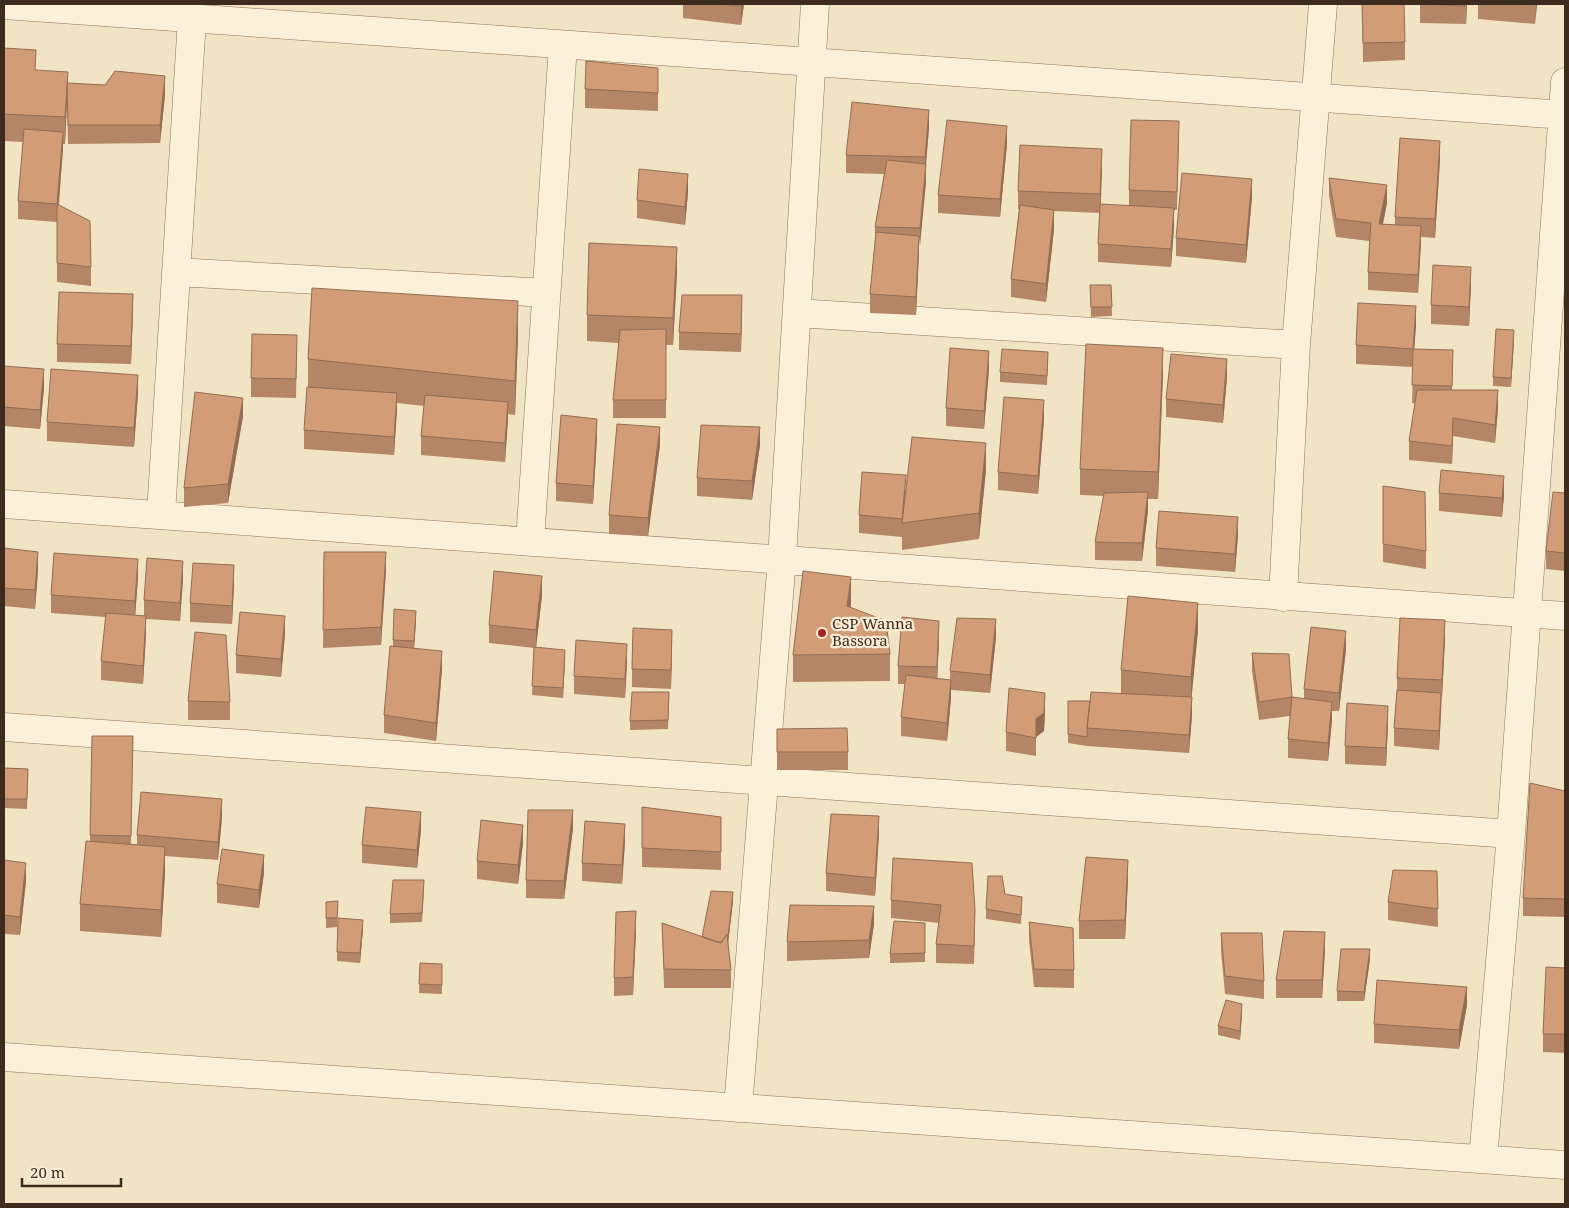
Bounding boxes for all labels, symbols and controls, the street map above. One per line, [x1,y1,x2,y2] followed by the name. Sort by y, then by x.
[832,613,913,650] place label: CSP Wanna Bassora
[816,627,828,639] marker: CSP Wanna Bassora
[22,1156,121,1188] scale bar
[30,1162,65,1182] text: 20 m

